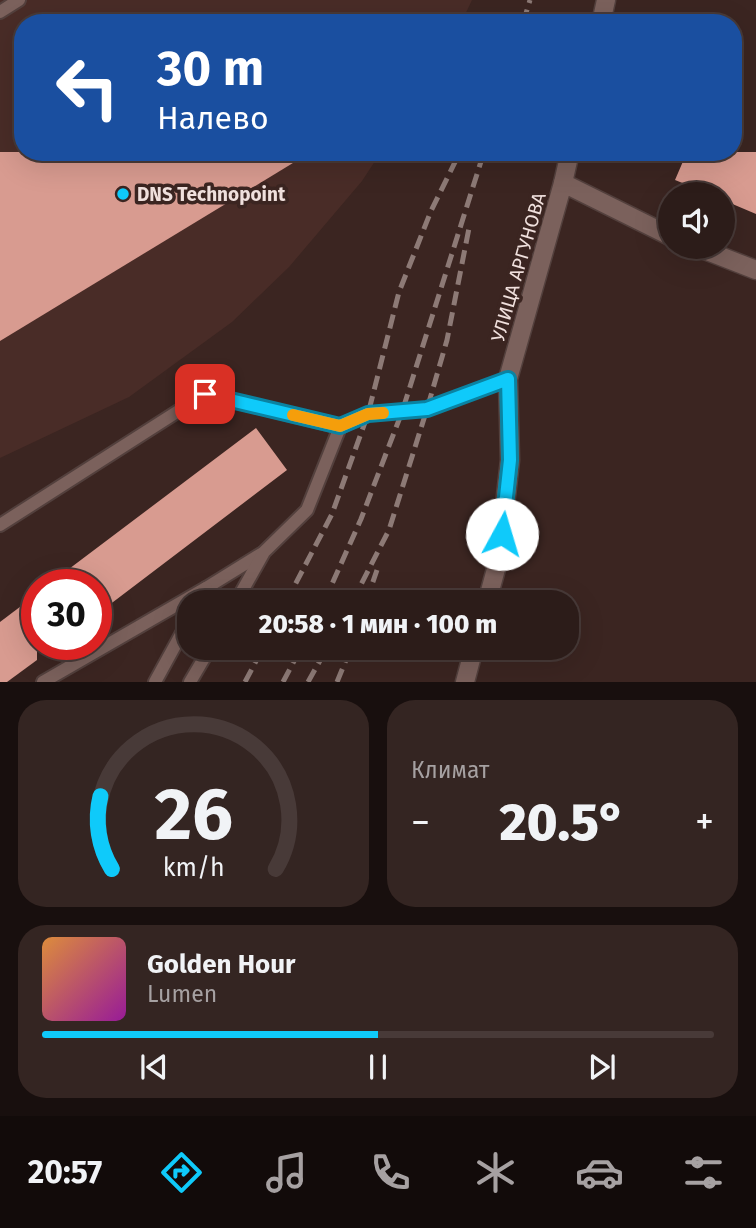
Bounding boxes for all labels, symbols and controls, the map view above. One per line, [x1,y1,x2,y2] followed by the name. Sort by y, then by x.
[157,39,264,98] text: 30 m
[42,42,133,133] icon: left
[157,99,269,137] text: Налево
[658,182,735,259] map controls
[658,182,735,259] button: sound
[137,183,286,206] place label: DNS Technopoint
[115,186,131,202] marker: DNS Technopoint
[486,190,551,344] street label: УЛИЦА АРГУНОВА
[175,364,235,424] pin
[186,375,224,413] icon: arrive
[465,497,539,571] position arrow
[21,569,112,660] speed limit sign: 30
[259,609,497,640] text: 20:58 · 1 мин · 100 m
[411,756,489,784] text: Климат
[154,772,233,859] text: 26
[500,791,626,854] text: 20.5°
[411,799,430,845] text: −
[695,799,714,845] text: +
[163,853,224,883] text: km/h
[147,949,295,980] text: Golden Hour
[147,980,217,1008] text: Lumen
[135,1048,173,1086] icon: previous
[359,1048,397,1086] icon: pause
[583,1048,621,1086] icon: next
[157,1148,206,1197] icon: directions
[262,1148,311,1197] icon: music
[366,1148,415,1197] icon: phone
[471,1148,520,1197] icon: climate
[575,1148,624,1197] icon: car
[679,1148,728,1197] icon: filters
[28,1153,102,1191] text: 20:57

